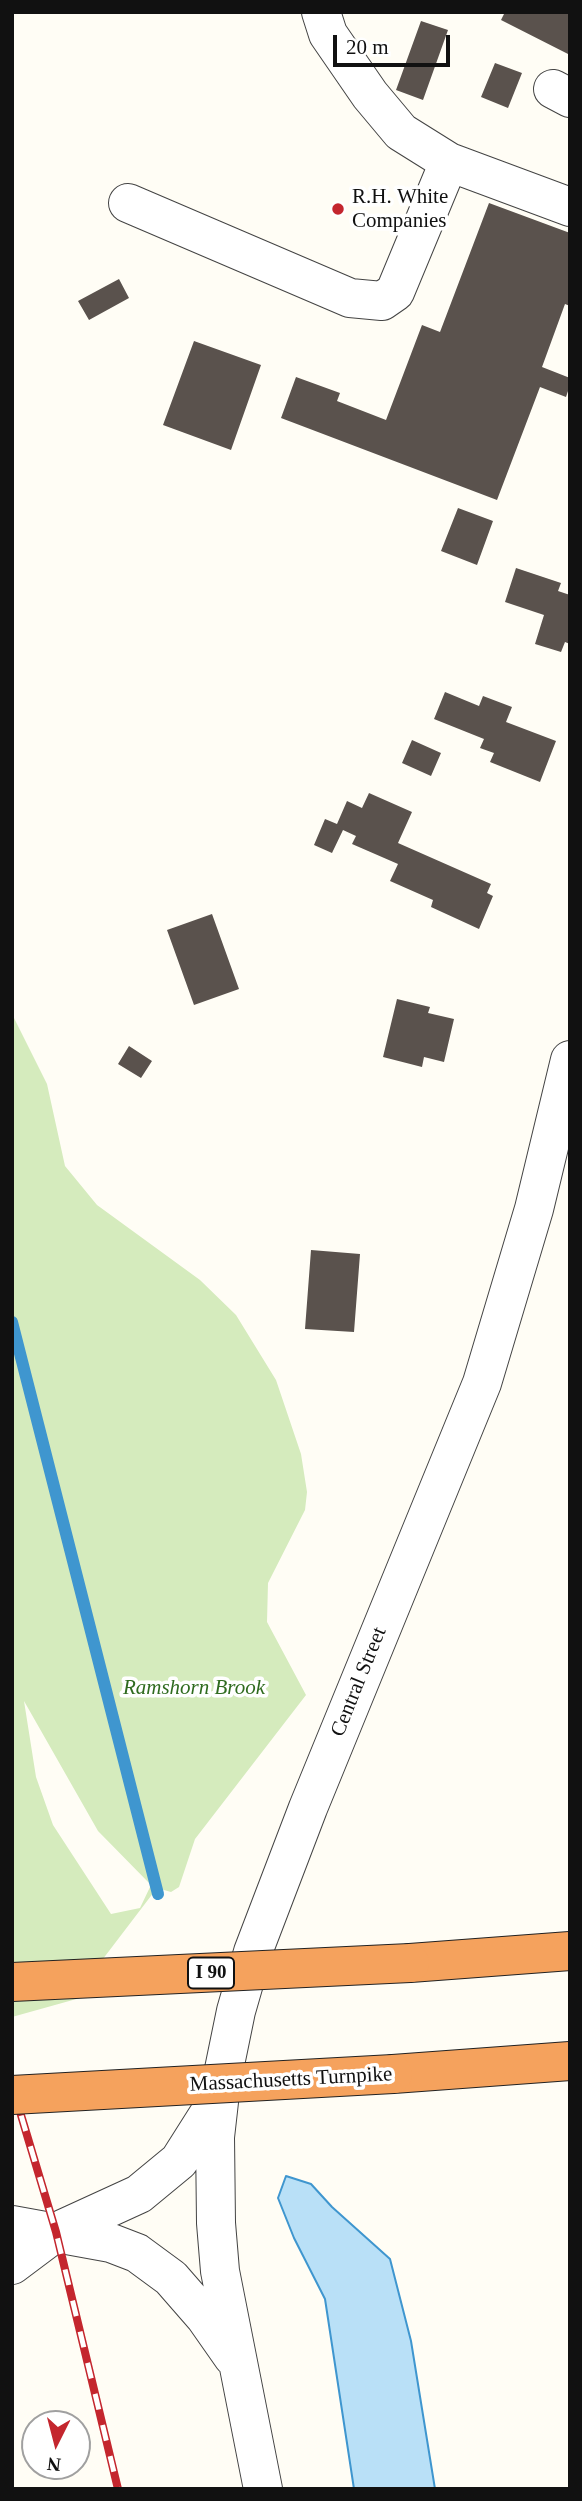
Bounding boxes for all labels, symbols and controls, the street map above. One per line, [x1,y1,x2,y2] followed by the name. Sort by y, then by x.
[337,21,454,65] scale bar
[346,35,389,59] text: 20 m
[352,184,448,234] place label: R.H. White Companies
[330,201,346,217] marker: R.H. White Companies
[326,1623,392,1741] street label: Central Street
[123,1675,265,1701] park label: Ramshorn Brook
[188,1957,234,1988] road number: I 90
[189,2062,393,2098] street label: Massachusetts Turnpike
[21,2410,91,2480] north arrow
[46,2453,62,2476] text: N

